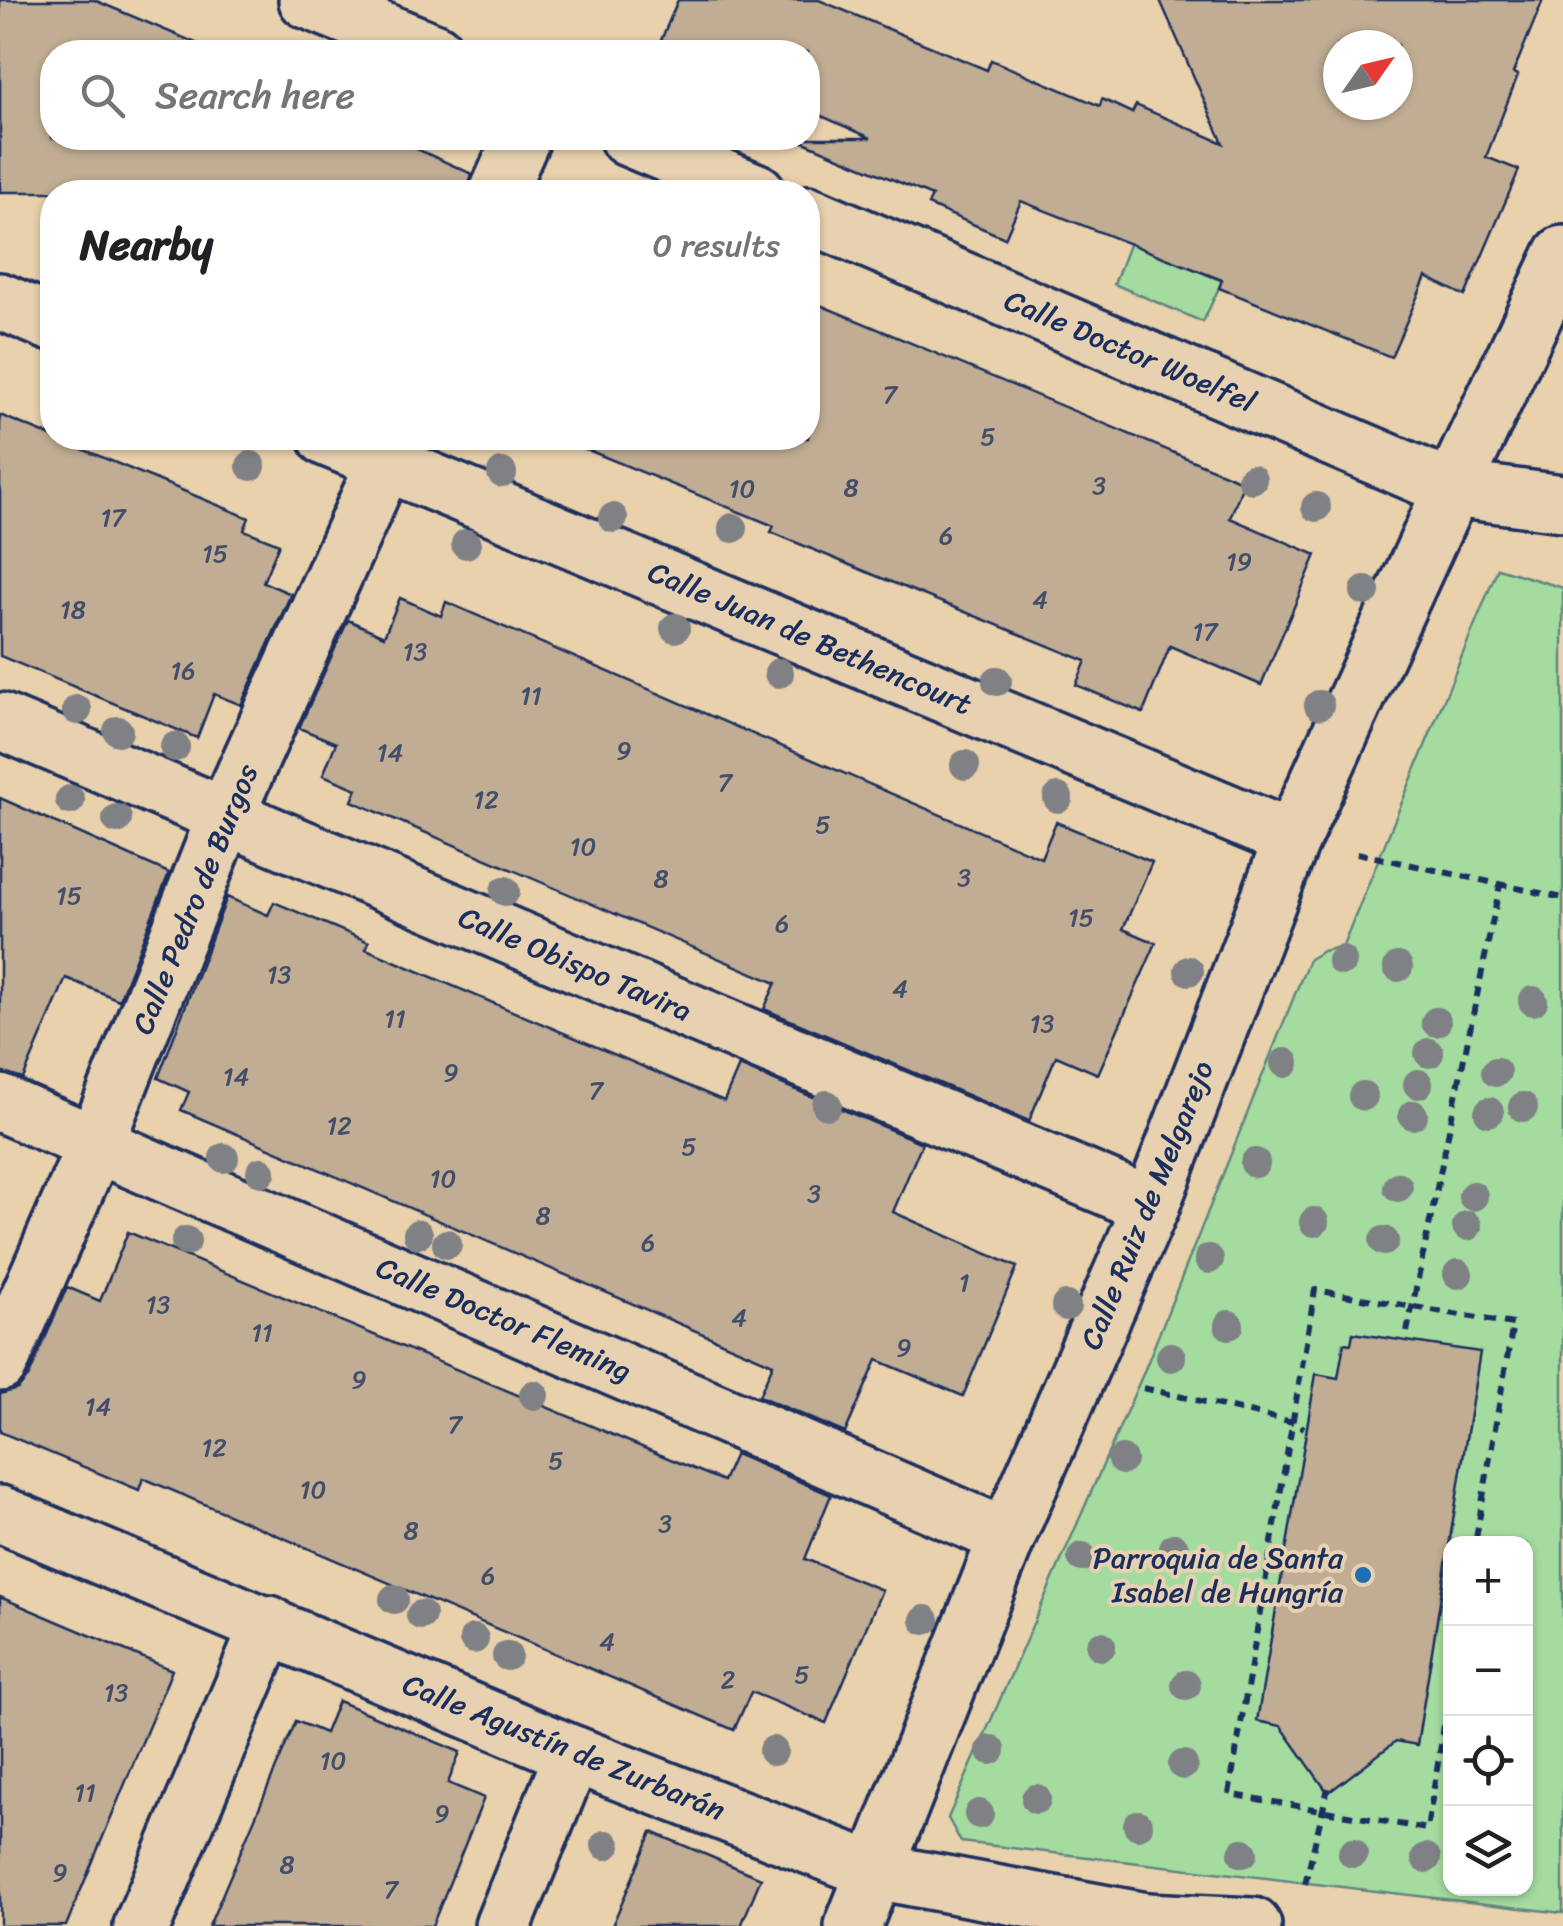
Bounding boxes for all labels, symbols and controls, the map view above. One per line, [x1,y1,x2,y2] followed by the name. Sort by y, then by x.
[1323,30,1413,120] north arrow
[40,40,820,150] search box
[155,62,355,129] text: Search here
[75,68,130,123] icon: search
[80,208,213,282] text: Nearby
[652,217,780,274] text: 0 results
[996,274,1266,429] street label: Calle Doctor Woelfel
[883,372,899,417] house number: 7
[980,414,996,459] house number: 5
[1092,463,1106,508] house number: 3
[843,465,859,510] house number: 8
[729,466,755,511] house number: 10
[100,495,127,540] house number: 17
[939,513,953,558] house number: 6
[202,531,228,576] house number: 15
[1226,539,1252,584] house number: 19
[639,545,981,731] street label: Calle Juan de Bethencourt
[1032,577,1048,622] house number: 4
[60,587,86,632] house number: 18
[1192,609,1219,654] house number: 17
[403,629,427,674] house number: 13
[171,648,195,693] house number: 16
[520,673,542,718] house number: 11
[616,728,632,773] house number: 9
[377,730,403,775] house number: 14
[116,755,274,1043] street label: Calle Pedro de Burgos
[718,760,734,805] house number: 7
[473,777,499,822] house number: 12
[815,802,831,847] house number: 5
[570,824,596,869] house number: 10
[957,855,971,900] house number: 3
[653,856,669,901] house number: 8
[56,873,82,918] house number: 15
[450,890,700,1038] street label: Calle Obispo Tavira
[1068,895,1094,940] house number: 15
[775,901,789,946] house number: 6
[267,952,291,997] house number: 13
[892,966,908,1011] house number: 4
[384,996,406,1041] house number: 11
[1030,1001,1054,1046] house number: 13
[443,1050,459,1095] house number: 9
[1064,1052,1230,1358] street label: Calle Ruiz de Melgarejo
[223,1054,249,1099] house number: 14
[589,1068,605,1113] house number: 7
[326,1103,352,1148] house number: 12
[681,1124,697,1169] house number: 5
[430,1156,456,1201] house number: 10
[807,1171,821,1216] house number: 3
[535,1193,551,1238] house number: 8
[641,1220,655,1265] house number: 6
[368,1241,640,1397] street label: Calle Doctor Fleming
[959,1260,969,1305] house number: 1
[146,1282,170,1327] house number: 13
[731,1295,747,1340] house number: 4
[251,1310,273,1355] house number: 11
[896,1325,912,1370] house number: 9
[351,1357,367,1402] house number: 9
[85,1384,111,1429] house number: 14
[448,1402,464,1447] house number: 7
[201,1425,227,1470] house number: 12
[548,1438,564,1483] house number: 5
[300,1467,326,1512] house number: 10
[658,1501,672,1546] house number: 3
[403,1508,419,1553] house number: 8
[1093,1531,1344,1619] place label: Parroquia de Santa Isabel de Hungría
[1443,1536,1533,1896] map controls
[1443,1536,1533,1626] button: +
[481,1553,495,1598] house number: 6
[1352,1564,1374,1586] marker: Parroquia de Santa Isabel de Hungría
[599,1619,615,1664] house number: 4
[1443,1626,1533,1716] button: −
[794,1652,810,1697] house number: 5
[721,1657,735,1702] house number: 2
[394,1658,734,1836] street label: Calle Agustín de Zurbarán
[104,1670,128,1715] house number: 13
[1443,1716,1533,1806] button: locate
[320,1738,346,1783] house number: 10
[74,1770,96,1815] house number: 11
[434,1791,450,1836] house number: 9
[1443,1806,1533,1896] button: layers
[279,1842,295,1887] house number: 8
[52,1850,68,1895] house number: 9
[384,1867,400,1912] house number: 7

